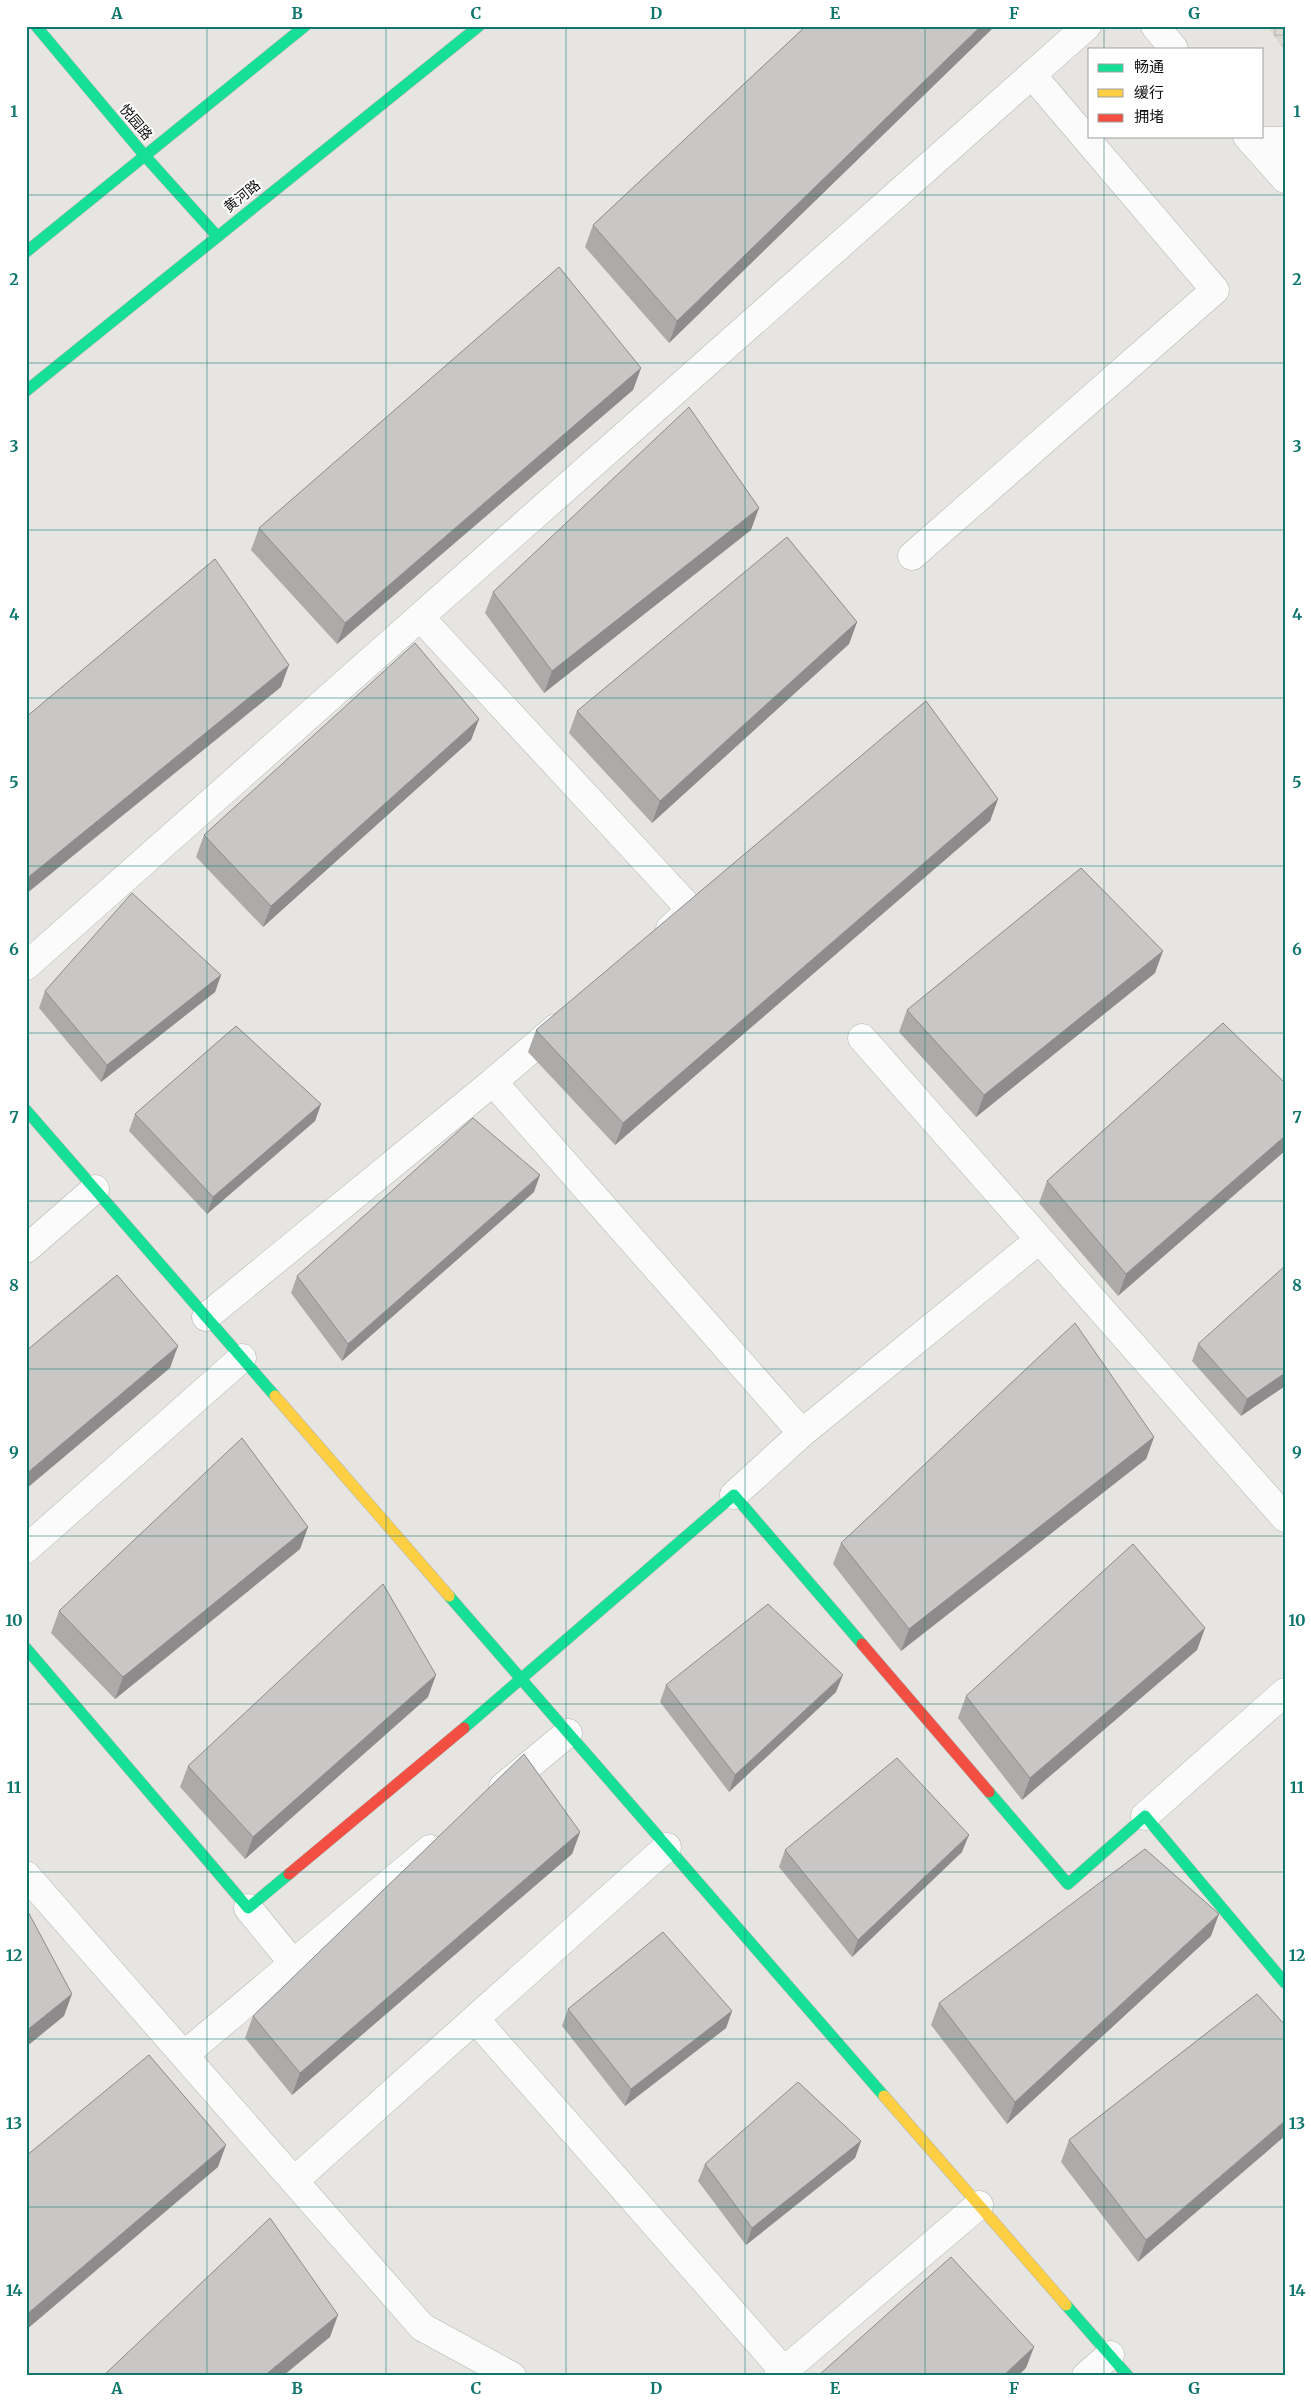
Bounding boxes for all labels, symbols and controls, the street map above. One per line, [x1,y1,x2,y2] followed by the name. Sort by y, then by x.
[110,3,123,23] text: A
[291,3,303,23] text: B
[471,3,481,23] text: C
[650,3,662,23] text: D
[830,3,841,23] text: E
[1009,3,1019,23] text: F
[1188,3,1200,23] text: G
[1088,48,1264,138] legend
[1134,57,1164,76] text: 畅通
[1134,83,1164,102] text: 缓行
[116,100,156,144] street label: 悦园路
[10,101,18,121] text: 1
[1293,101,1301,121] text: 1
[1134,107,1164,126] text: 拥堵
[220,176,264,216] street label: 黄河路
[9,269,19,289] text: 2
[1292,269,1302,289] text: 2
[9,436,19,456] text: 3
[1292,436,1302,456] text: 3
[9,604,19,624] text: 4
[1292,604,1302,624] text: 4
[9,772,19,792] text: 5
[1292,772,1302,792] text: 5
[9,939,19,959] text: 6
[1292,939,1302,959] text: 6
[9,1107,19,1127] text: 7
[1292,1107,1302,1127] text: 7
[9,1275,19,1295] text: 8
[1292,1275,1302,1295] text: 8
[9,1442,19,1462] text: 9
[1292,1442,1302,1462] text: 9
[5,1610,23,1630] text: 10
[1288,1610,1306,1630] text: 10
[7,1777,22,1797] text: 11
[1290,1777,1305,1797] text: 11
[6,1945,22,1965] text: 12
[1289,1945,1305,1965] text: 12
[6,2113,22,2133] text: 13
[1289,2113,1305,2133] text: 13
[6,2280,22,2300] text: 14
[1289,2280,1305,2300] text: 14
[110,2378,123,2398] text: A
[291,2378,303,2398] text: B
[471,2378,481,2398] text: C
[650,2378,662,2398] text: D
[830,2378,841,2398] text: E
[1009,2378,1019,2398] text: F
[1188,2378,1200,2398] text: G

